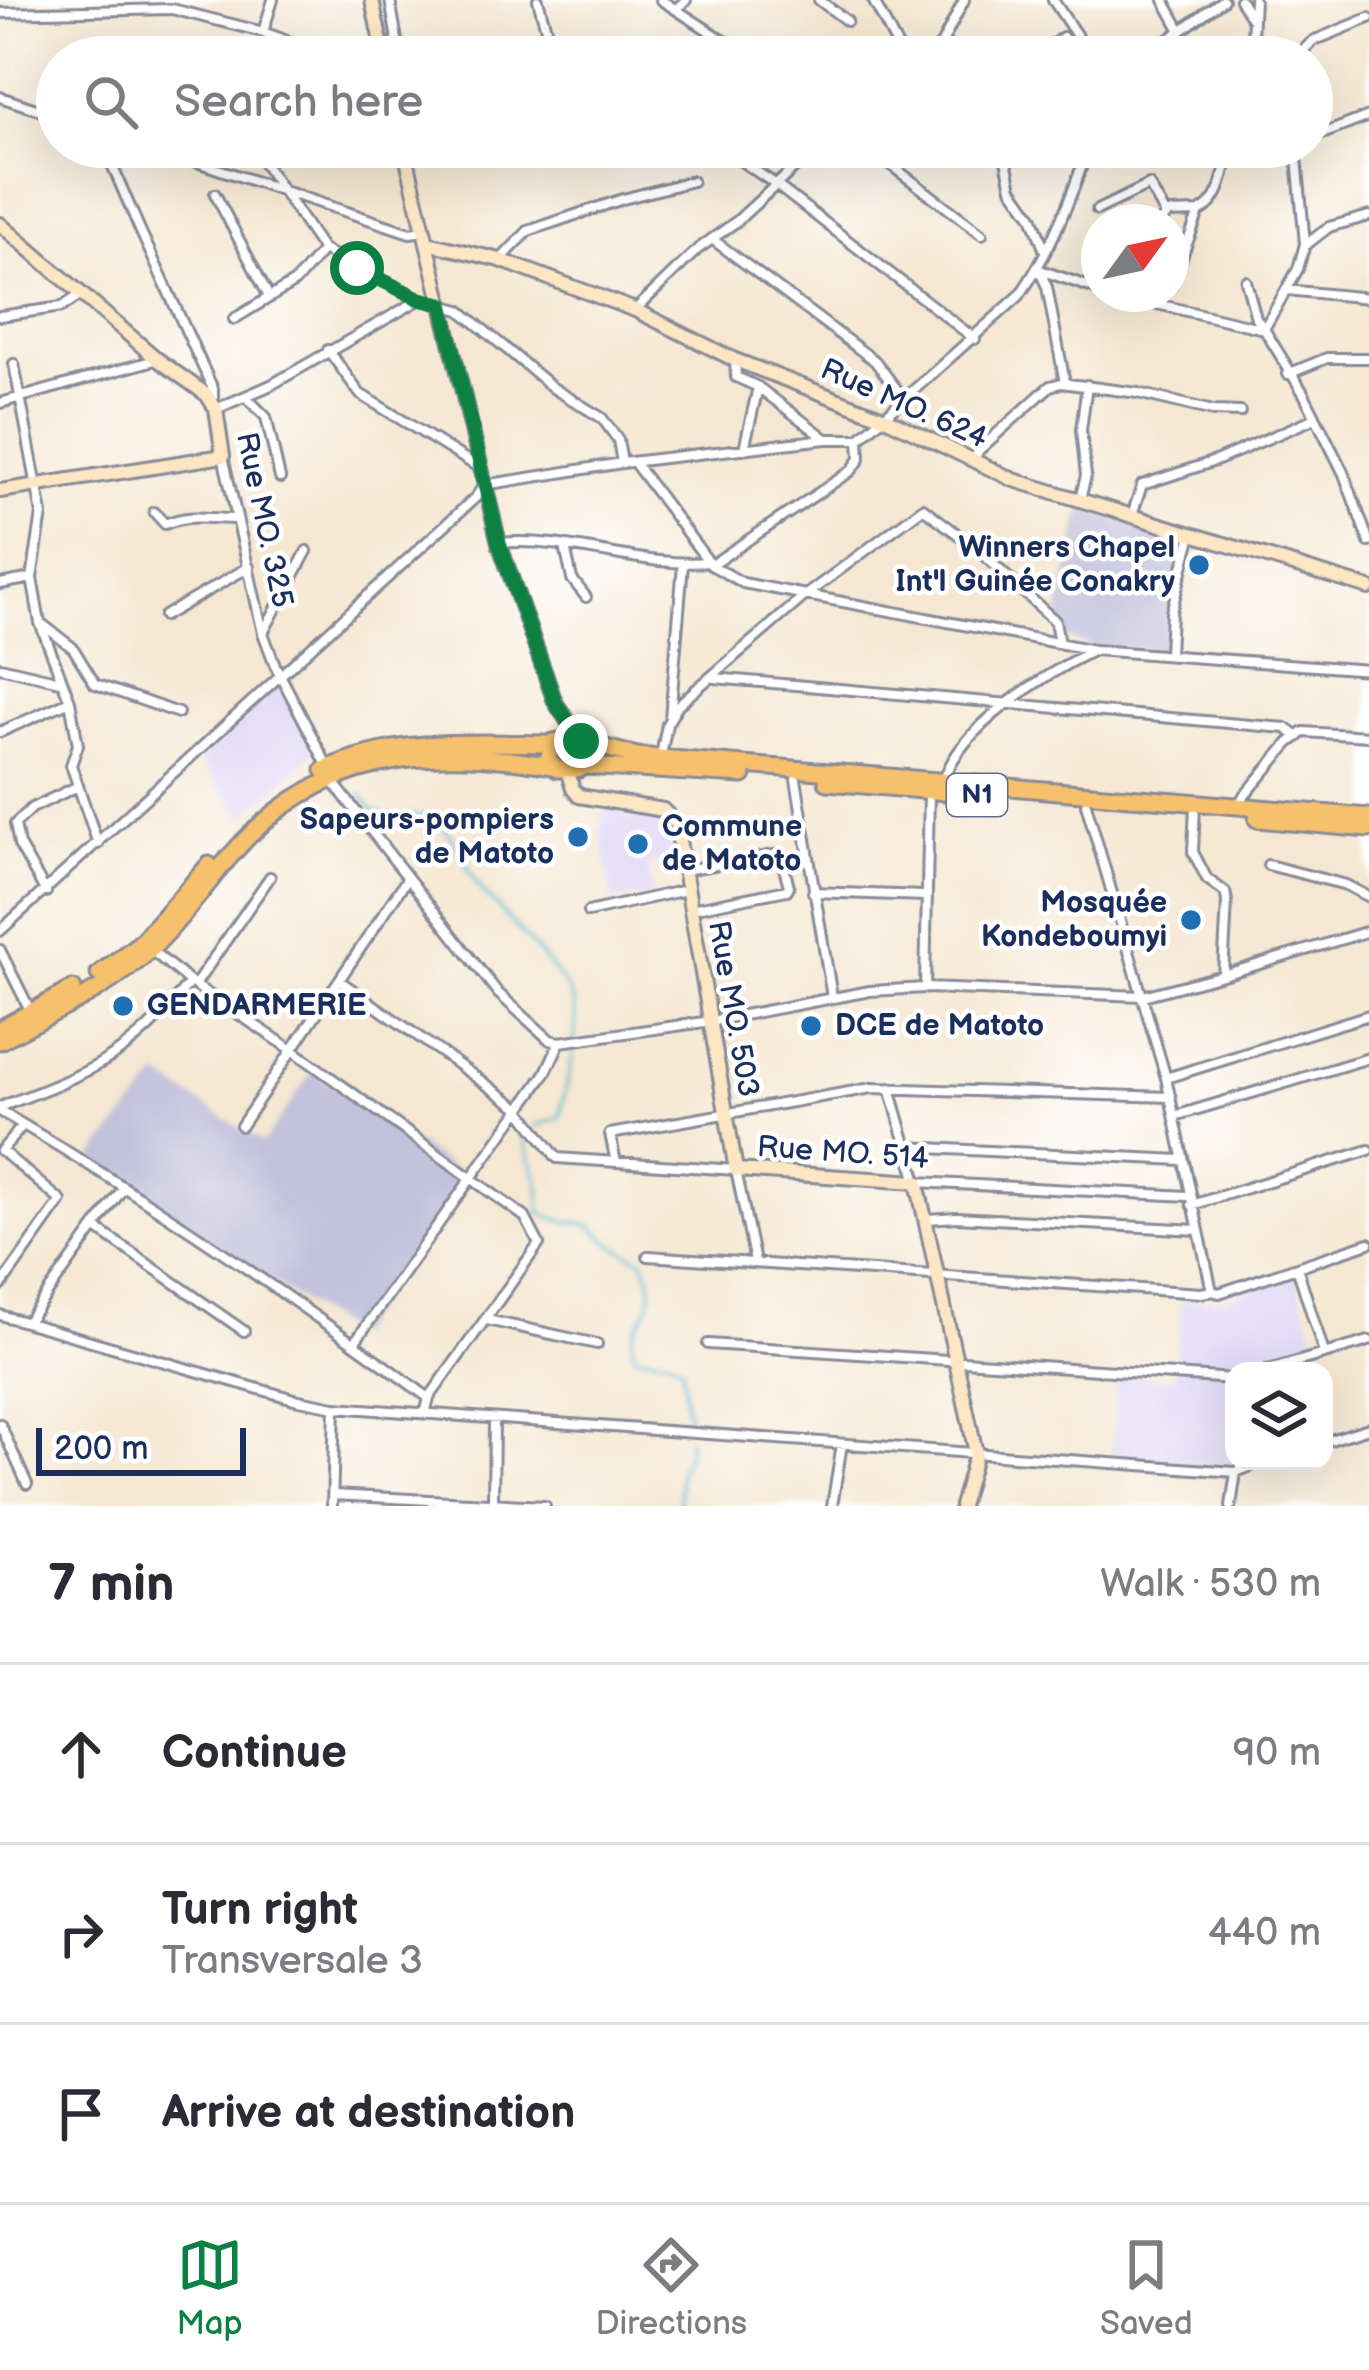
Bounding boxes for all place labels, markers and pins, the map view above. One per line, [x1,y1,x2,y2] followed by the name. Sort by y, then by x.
[896,530,1175,600] place label: Winners Chapel Int'l Guinée Conakry
[1186,552,1212,578] marker: Winners Chapel Int'l Guinée Conakry
[300,802,554,872] place label: Sapeurs-pompiers de Matoto
[662,809,802,879] place label: Commune de Matoto
[565,824,591,850] marker: Sapeurs-pompiers de Matoto
[625,831,651,857] marker: Commune de Matoto
[981,885,1167,955] place label: Mosquée Kondeboumyi
[1178,907,1204,933] marker: Mosquée Kondeboumyi
[147,988,366,1024] place label: GENDARMERIE
[110,993,136,1019] marker: GENDARMERIE
[835,1008,1044,1044] place label: DCE de Matoto
[798,1013,824,1039] marker: DCE de Matoto

